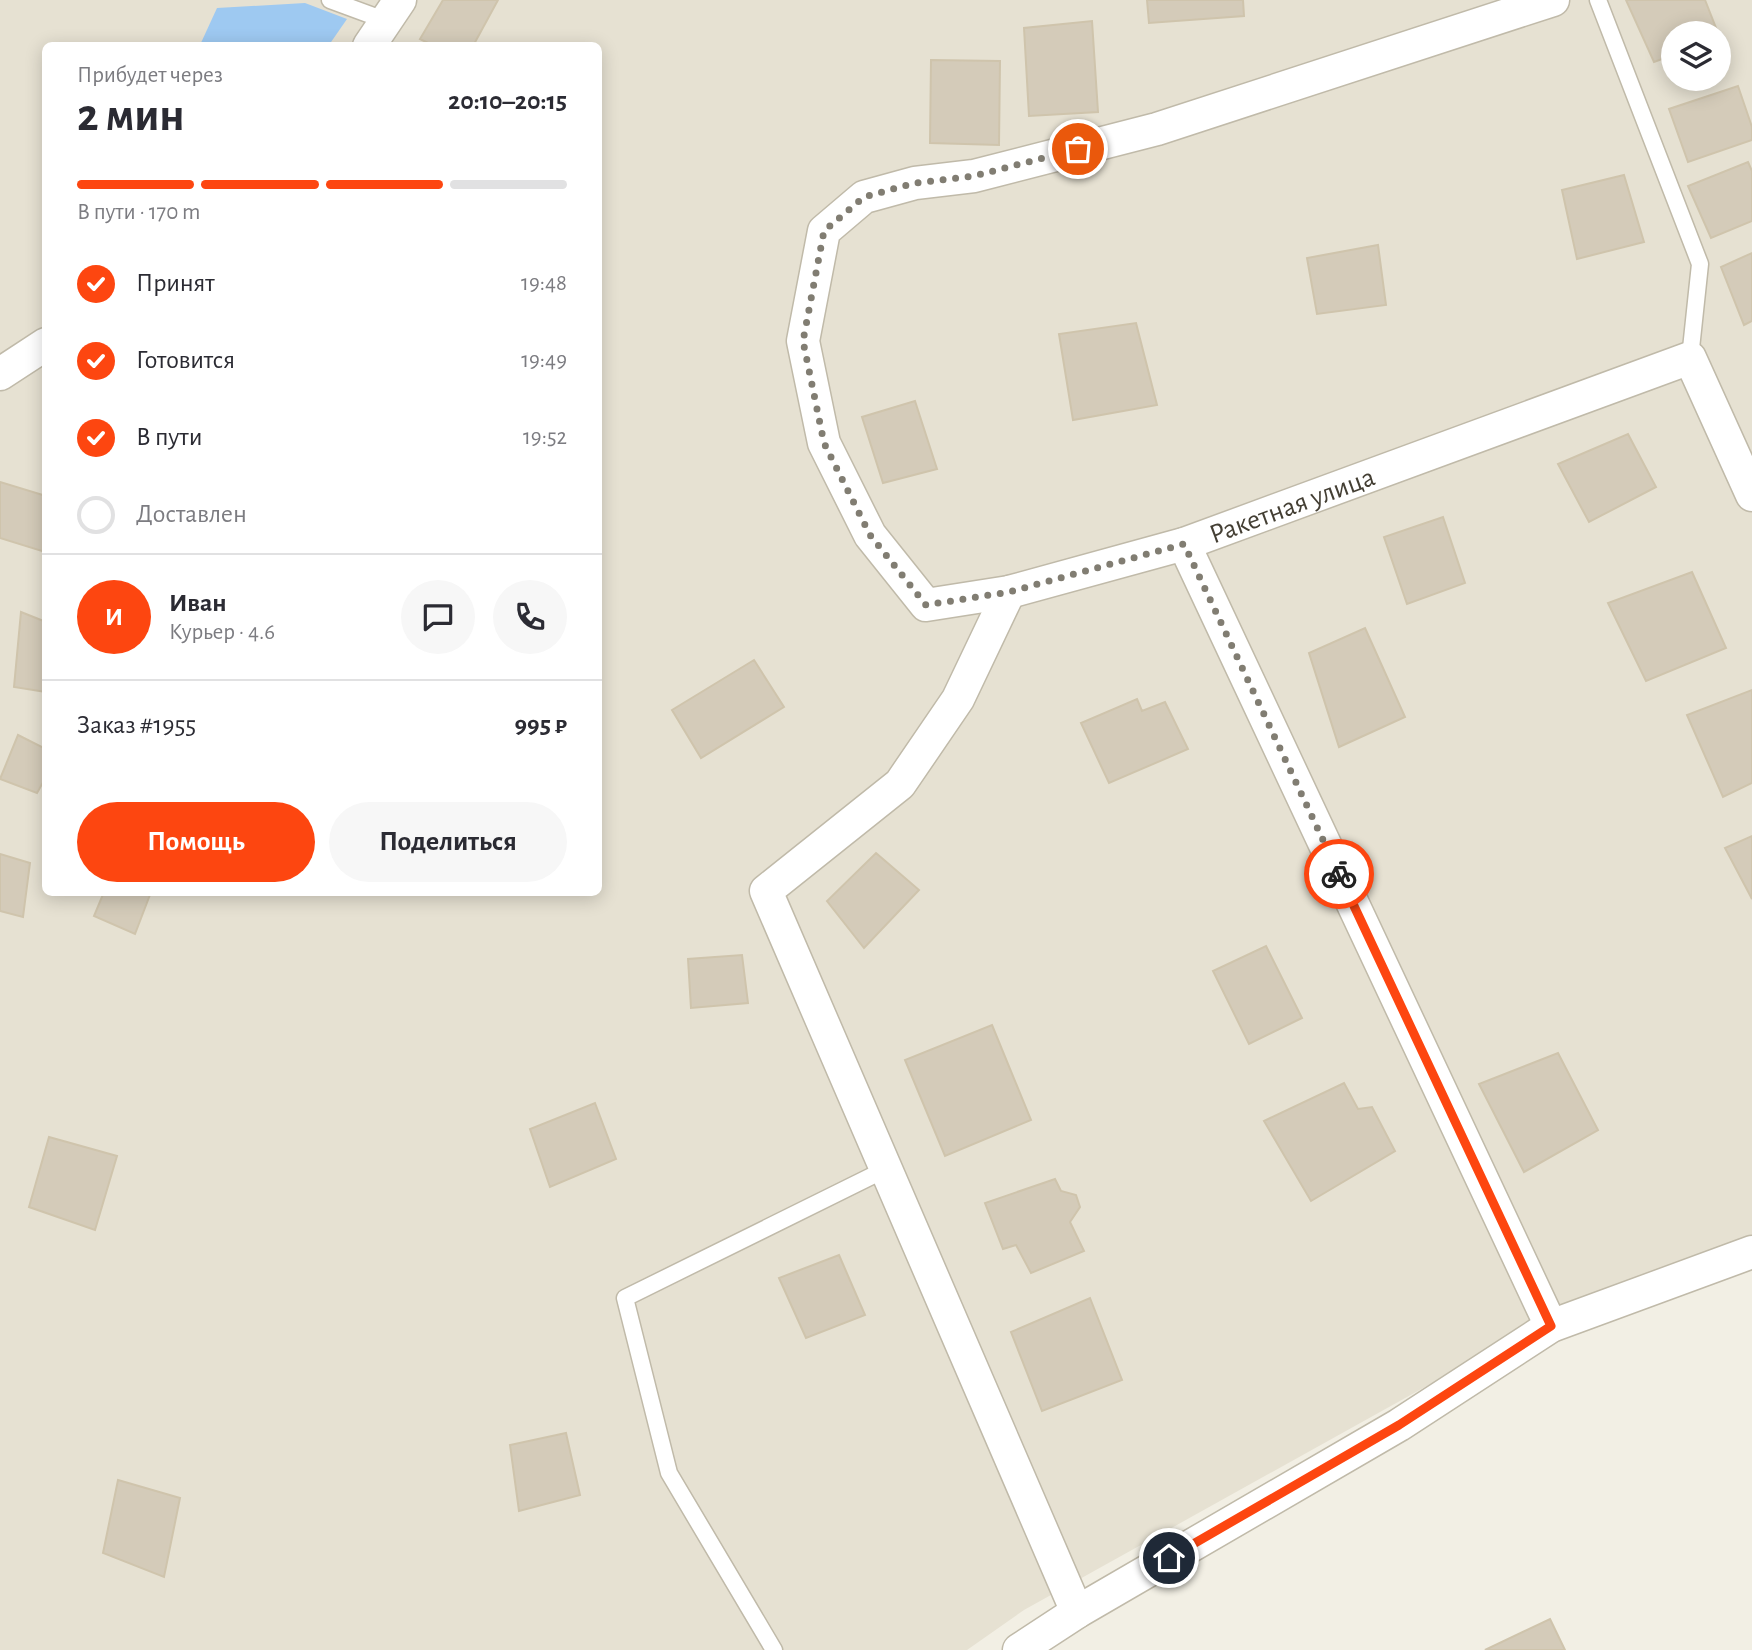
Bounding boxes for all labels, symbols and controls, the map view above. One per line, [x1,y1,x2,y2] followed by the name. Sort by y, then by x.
[1661,21,1731,91] map controls
[1661,21,1731,91] button: layers
[77,64,223,87] text: Прибудет через
[448,88,567,114] text: 20:10–20:15
[77,93,185,139] text: 2 мин
[1048,119,1108,179] pin
[1059,130,1097,168] icon: bag
[77,201,201,224] text: В пути · 170 m
[77,265,115,303] icon: check
[136,270,215,296] text: Принят
[521,272,567,295] text: 19:48
[77,342,115,380] icon: check
[136,347,235,373] text: Готовится
[521,349,567,372] text: 19:49
[77,419,115,457] icon: check
[136,424,202,450] text: В пути
[523,426,567,449] text: 19:52
[1206,463,1379,549] street label: Ракетная улица
[136,501,247,527] text: Доставлен
[401,580,475,654] button: chat
[493,580,567,654] button: phone
[169,590,227,616] text: Иван
[105,604,123,630] text: И
[169,621,275,644] text: Курьер · 4.6
[77,712,196,738] text: Заказ #1955
[515,712,567,738] text: 995 ₽
[77,802,315,882] button: Помощь
[329,802,567,882] button: Поделиться
[1304,839,1374,909] courier
[1320,855,1358,893] icon: bike
[1139,1528,1199,1588] pin
[1150,1539,1188,1577] icon: home

